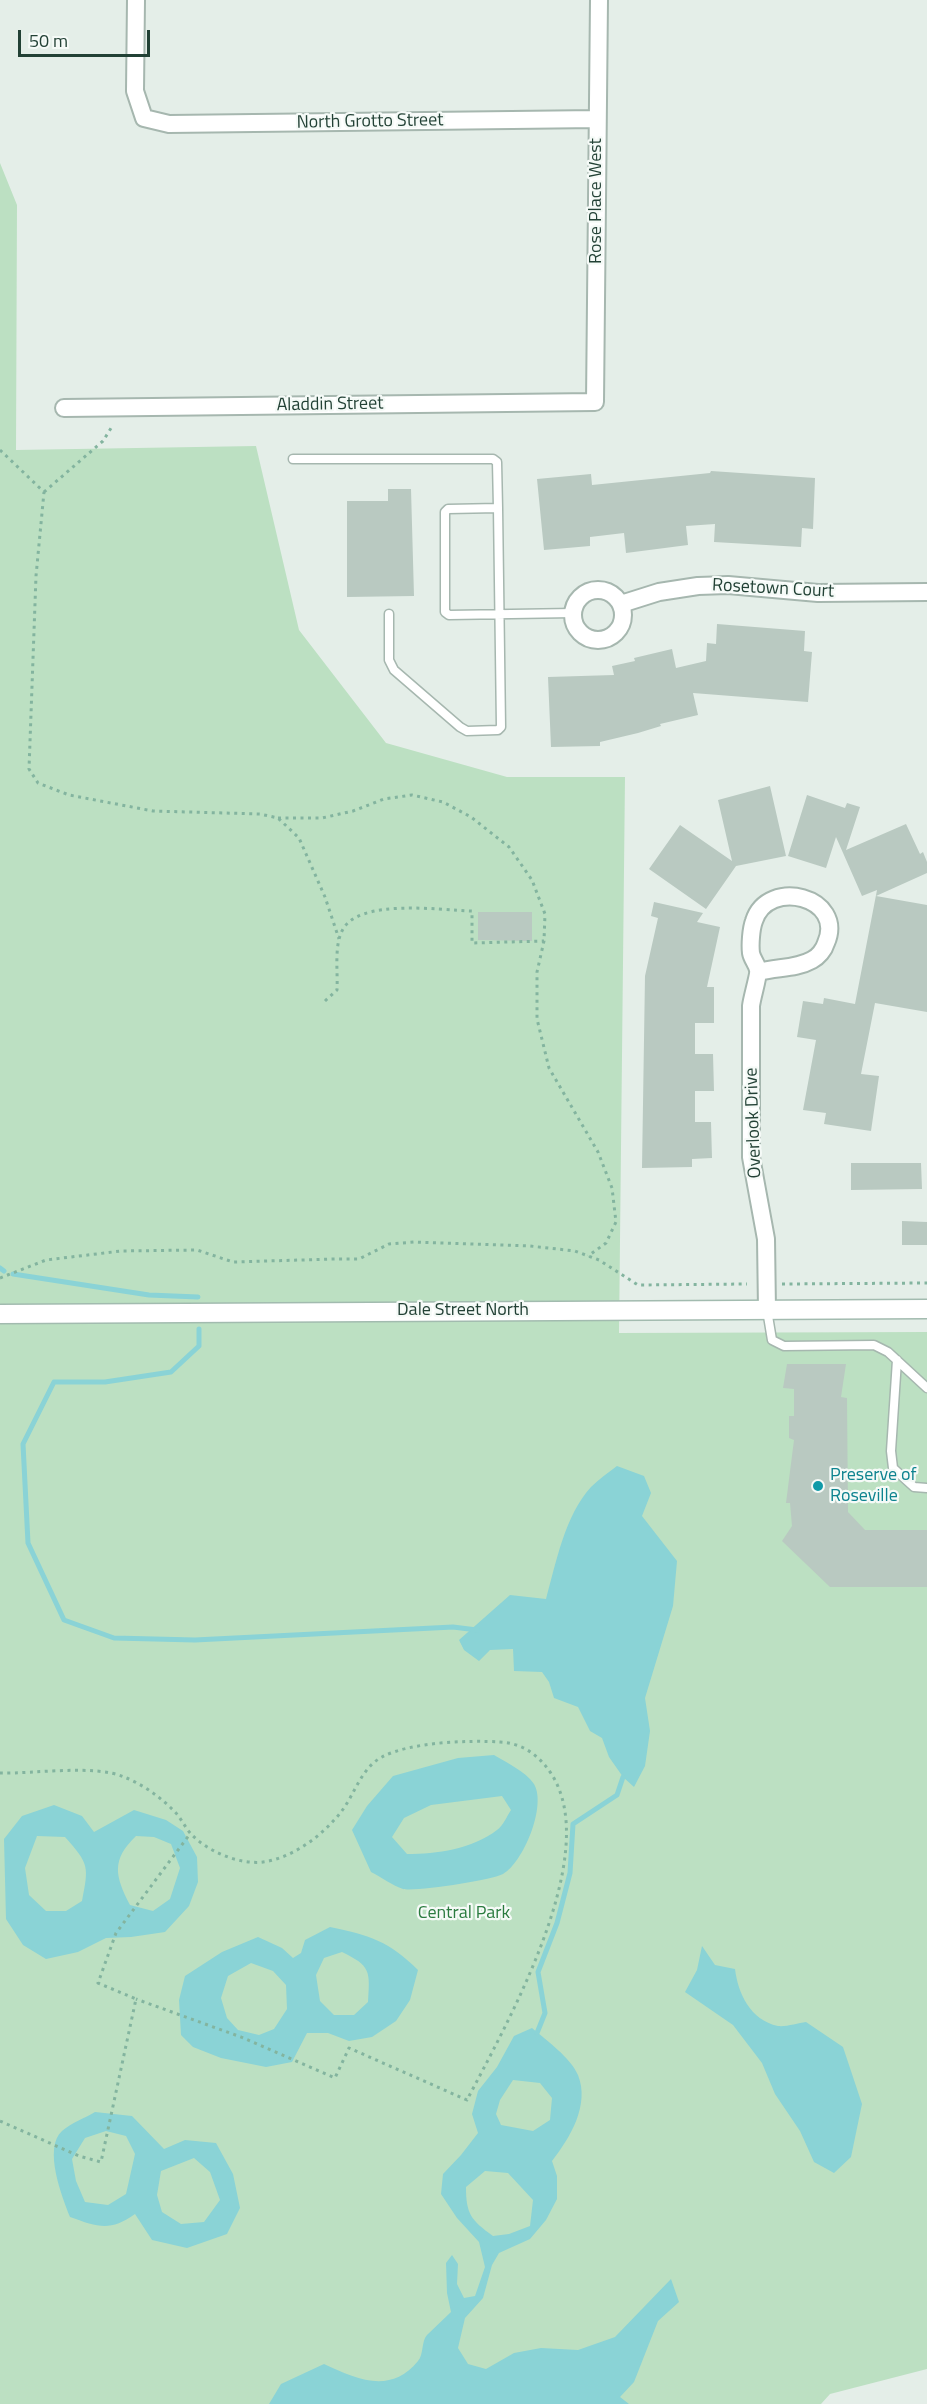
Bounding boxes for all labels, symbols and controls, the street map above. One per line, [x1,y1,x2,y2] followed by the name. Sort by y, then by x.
[21,18,153,56] scale bar
[29,27,68,54] text: 50 m
[296,110,444,134] street label: North Grotto Street
[586,138,608,264] street label: Rose Place West
[276,393,384,417] street label: Aladdin Street
[711,575,835,603] street label: Rosetown Court
[741,1067,767,1179] street label: Overlook Drive
[397,1300,529,1322] street label: Dale Street North
[830,1465,917,1508] place label: Preserve of Roseville
[811,1479,825,1493] marker: Preserve of Roseville
[418,1903,510,1925] park label: Central Park

